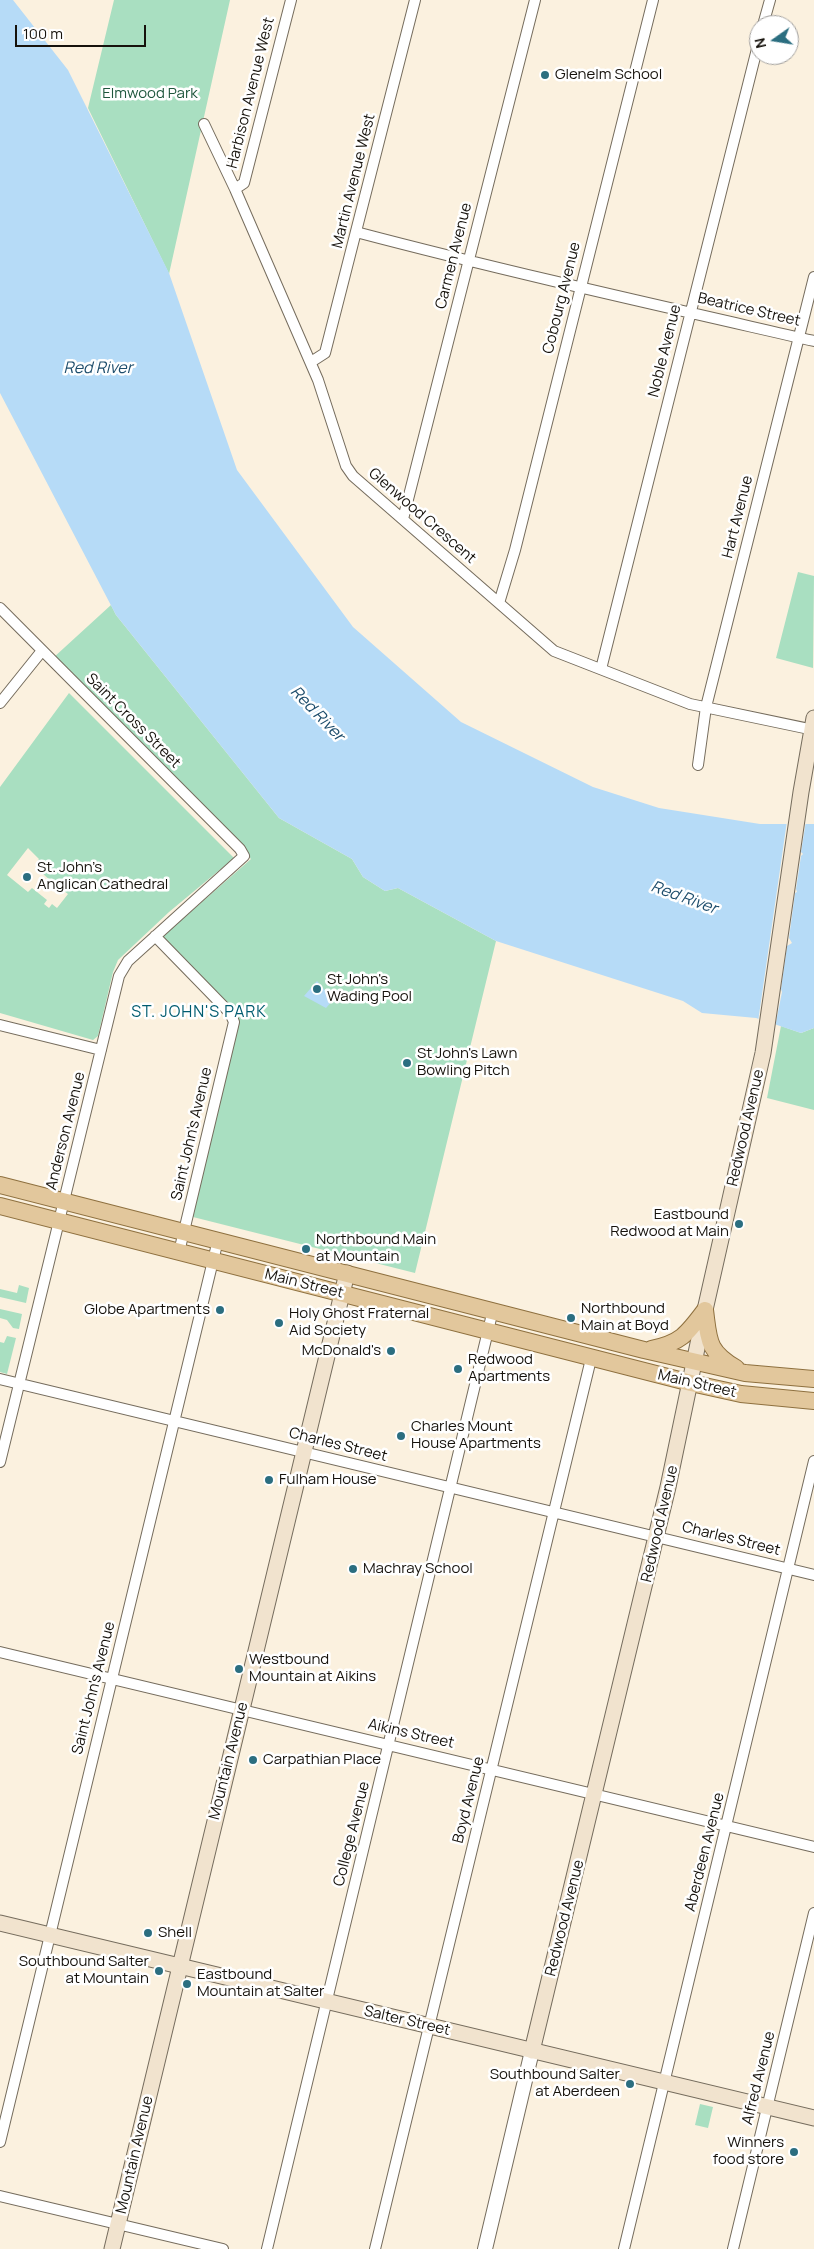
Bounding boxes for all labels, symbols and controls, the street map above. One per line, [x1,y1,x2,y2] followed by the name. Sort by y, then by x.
[18,15,149,47] scale bar
[749,15,799,65] north arrow
[223,16,279,170] street label: Harbison Avenue West
[23,23,63,44] text: 100 m
[749,36,770,50] text: N
[555,66,662,84] place label: Glenelm School
[539,69,551,81] marker: Glenelm School
[102,85,198,103] park label: Elmwood Park
[329,112,379,250] street label: Martin Avenue West
[432,201,476,311] street label: Carmen Avenue
[539,240,585,356] street label: Cobourg Avenue
[696,289,802,331] street label: Beatrice Street
[645,303,685,399] street label: Noble Avenue
[64,359,132,379] water label: Red River
[365,464,479,568] street label: Glenwood Crescent
[719,474,757,560] street label: Hart Avenue
[82,670,184,772] street label: Saint Cross Street
[286,683,348,745] water label: Red River
[37,859,168,894] place label: St. John’s Anglican Cathedral
[21,871,33,883] marker: St. John’s Anglican Cathedral
[648,877,720,919] water label: Red River
[327,971,412,1006] place label: St John's Wading Pool
[311,983,323,995] marker: St John's Wading Pool
[129,1003,269,1023] district label: ST. JOHN'S PARK
[417,1045,517,1080] place label: St John's Lawn Bowling Pitch
[401,1057,413,1069] marker: St John's Lawn Bowling Pitch
[168,1066,216,1202] street label: Saint John's Avenue
[724,1068,768,1188] street label: Redwood Avenue
[43,1070,89,1192] street label: Anderson Avenue
[610,1206,729,1241] place label: Eastbound Redwood at Main
[733,1218,745,1230] marker: Eastbound Redwood at Main
[316,1231,436,1266] place label: Northbound Main at Mountain
[300,1243,312,1255] marker: Northbound Main at Mountain
[263,1266,345,1302] street label: Main Street
[581,1300,669,1335] place label: Northbound Main at Boyd
[84,1301,210,1319] place label: Globe Apartments
[214,1304,226,1316] marker: Globe Apartments
[289,1305,429,1340] place label: Holy Ghost Fraternal Aid Society
[565,1312,577,1324] marker: Northbound Main at Boyd
[273,1317,285,1329] marker: Holy Ghost Fraternal Aid Society
[302,1342,381,1360] place label: McDonald's
[385,1345,397,1357] marker: McDonald's
[468,1351,550,1386] place label: Redwood Apartments
[452,1363,464,1375] marker: Redwood Apartments
[656,1366,738,1402] street label: Main Street
[411,1418,541,1453] place label: Charles Mount House Apartments
[287,1424,389,1466] street label: Charles Street
[395,1430,407,1442] marker: Charles Mount House Apartments
[638,1464,682,1584] street label: Redwood Avenue
[279,1471,377,1489] place label: Fulham House
[263,1474,275,1486] marker: Fulham House
[680,1518,782,1560] street label: Charles Street
[363,1560,473,1578] place label: Machray School
[347,1563,359,1575] marker: Machray School
[69,1620,119,1756] street label: Saint John's Avenue
[249,1651,376,1686] place label: Westbound Mountain at Aikins
[233,1663,245,1675] marker: Westbound Mountain at Aikins
[206,1700,252,1822] street label: Mountain Avenue
[366,1715,456,1753] street label: Aikins Street
[263,1751,381,1769] place label: Carpathian Place
[247,1754,259,1766] marker: Carpathian Place
[450,1755,488,1845] street label: Boyd Avenue
[330,1780,374,1888] street label: College Avenue
[682,1791,728,1913] street label: Aberdeen Avenue
[542,1858,588,1978] street label: Redwood Avenue
[158,1924,192,1942] place label: Shell
[142,1927,154,1939] marker: Shell
[19,1953,149,1988] place label: Southbound Salter at Mountain
[153,1965,165,1977] marker: Southbound Salter at Mountain
[197,1966,324,2001] place label: Eastbound Mountain at Salter
[181,1978,193,1990] marker: Eastbound Mountain at Salter
[362,2002,452,2040] street label: Salter Street
[739,2029,779,2127] street label: Alfred Avenue
[490,2066,620,2101] place label: Southbound Salter at Aberdeen
[624,2078,636,2090] marker: Southbound Salter at Aberdeen
[113,2094,157,2216] street label: Mountain Avenue
[713,2134,784,2169] place label: Winners food store
[788,2146,800,2158] marker: Winners food store

